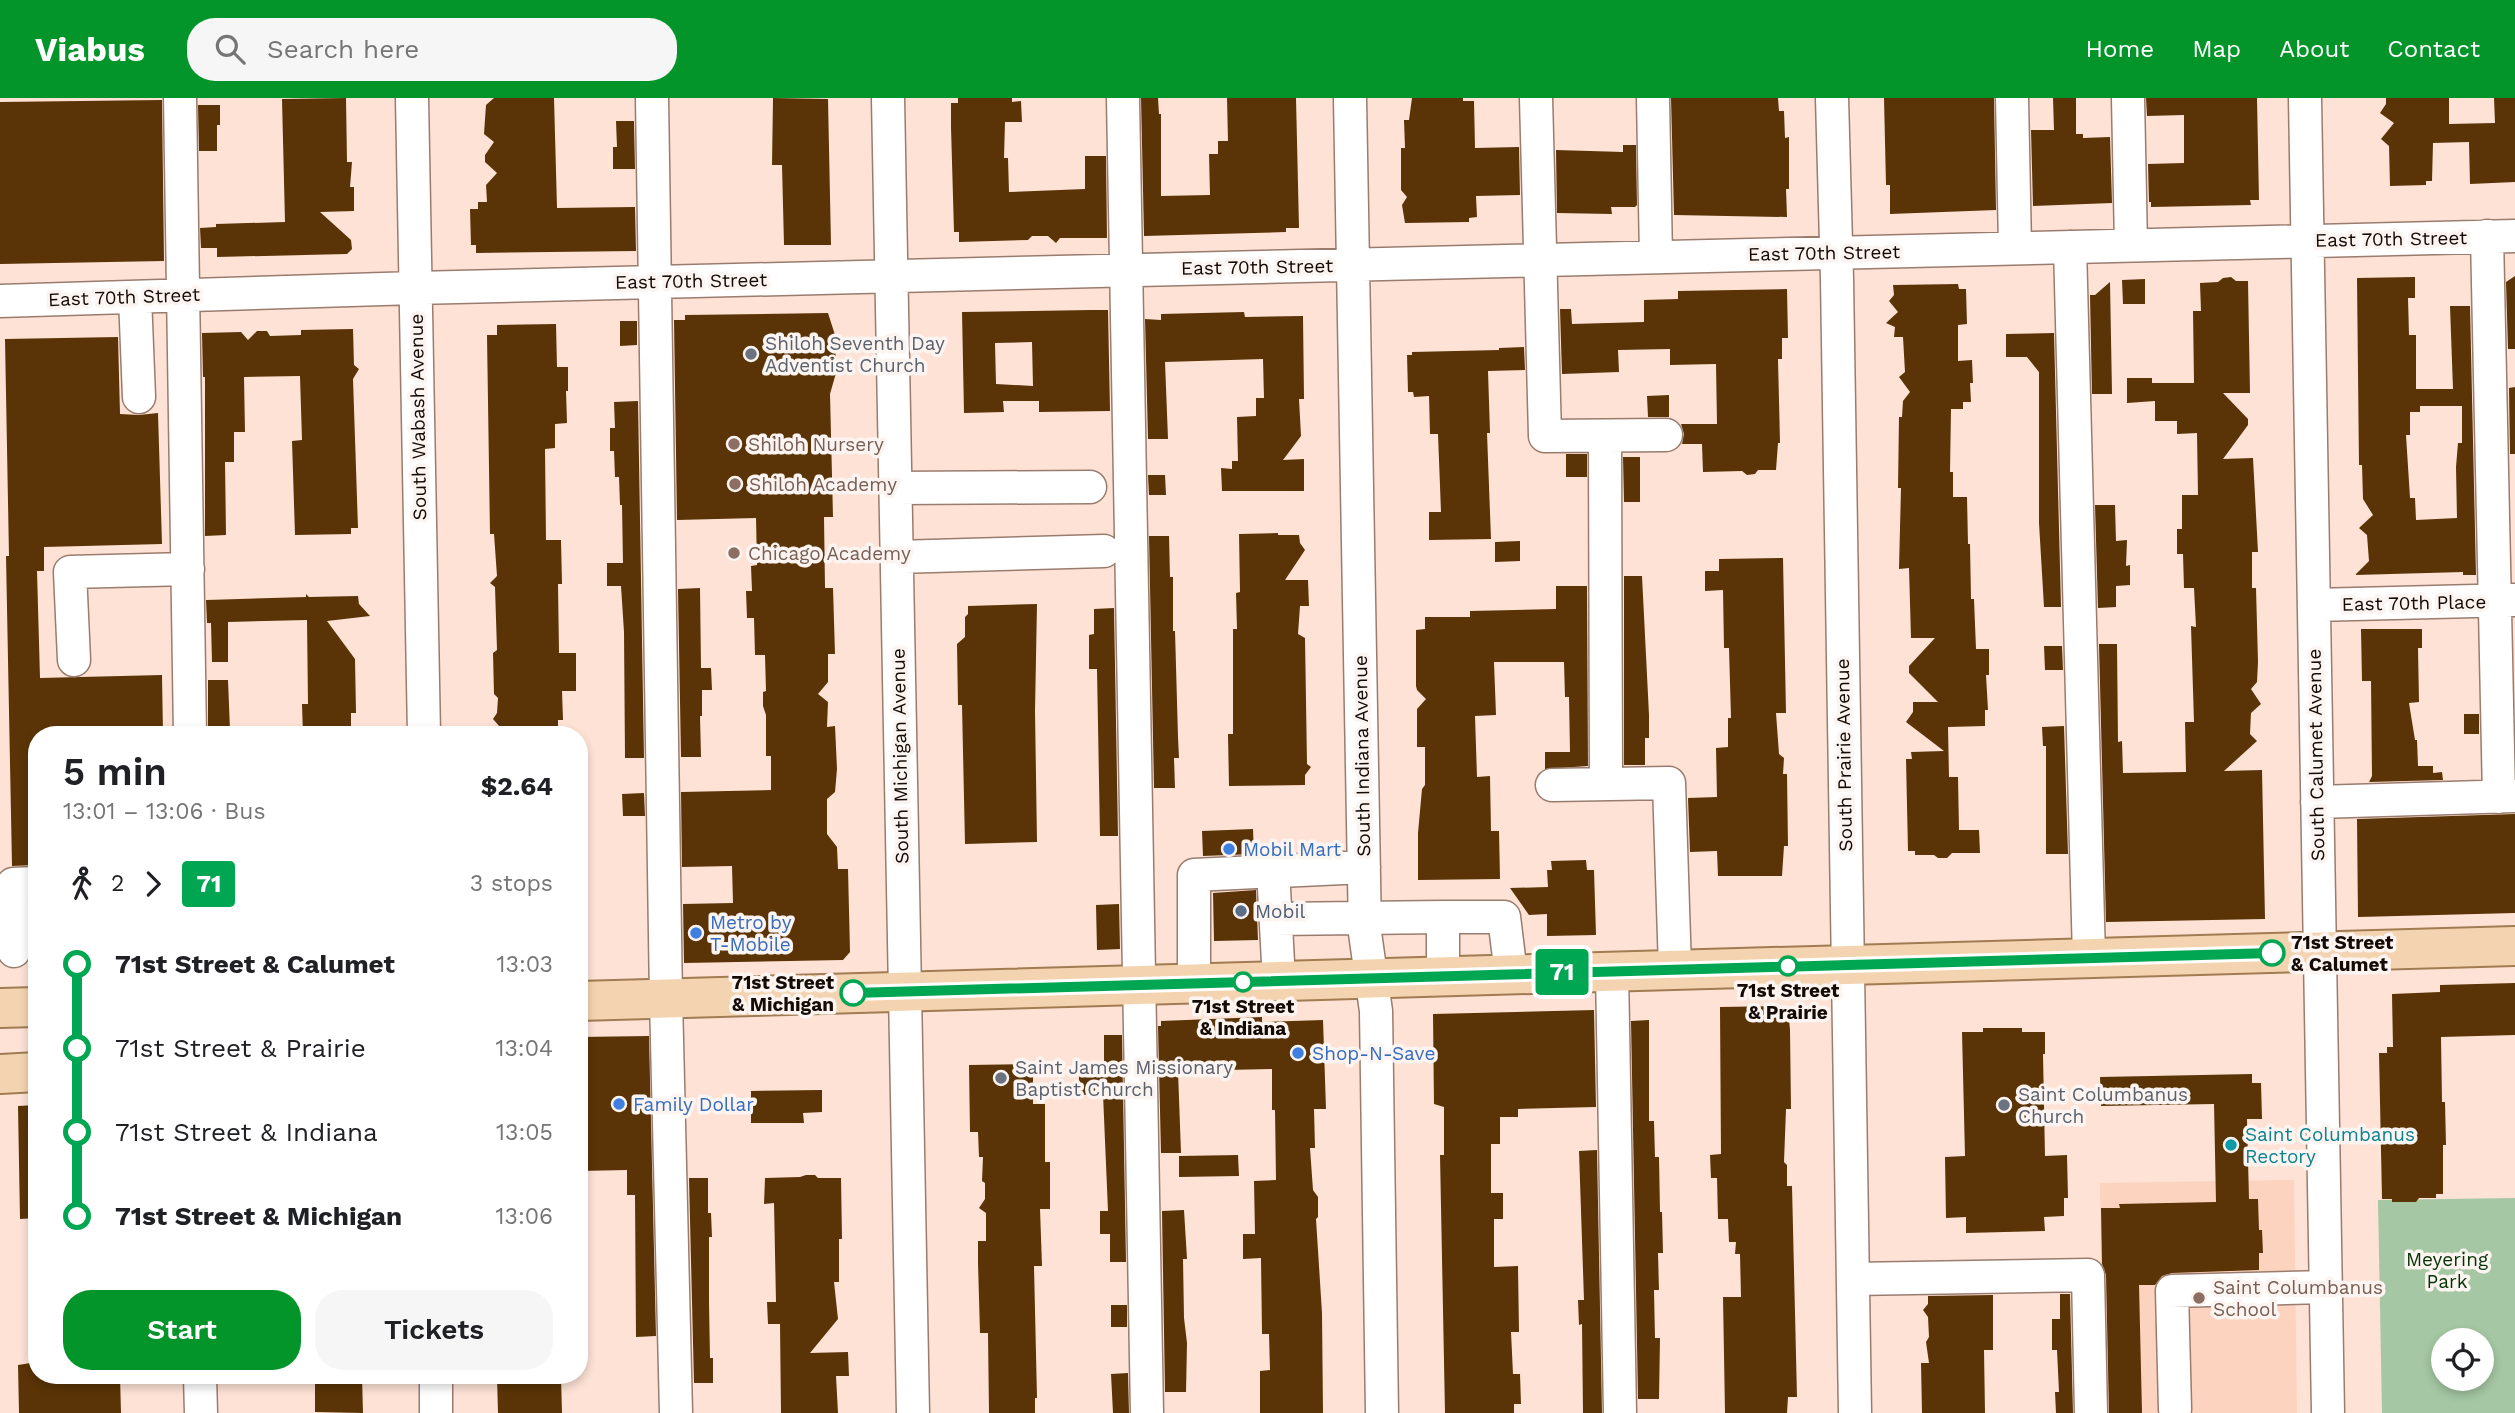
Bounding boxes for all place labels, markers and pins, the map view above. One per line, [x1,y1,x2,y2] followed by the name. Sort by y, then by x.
[765,332,945,377] place label: Shiloh Seventh Day Adventist Church
[743,346,759,362] marker: Shiloh Seventh Day Adventist Church
[748,433,884,456] place label: Shiloh Nursery
[726,436,742,452] marker: Shiloh Nursery
[749,473,897,496] place label: Shiloh Academy
[727,476,743,492] marker: Shiloh Academy
[748,542,911,565] place label: Chicago Academy
[726,545,742,561] marker: Chicago Academy
[1243,838,1341,861] place label: Mobil Mart
[1221,841,1237,857] marker: Mobil Mart
[1255,900,1305,923] place label: Mobil
[1233,903,1249,919] marker: Mobil
[710,911,792,956] place label: Metro by T-Mobile
[688,925,704,941] marker: Metro by T-Mobile
[2291,931,2394,976] place label: 71st Street & Calumet
[2259,940,2285,966] marker: 71st Street & Calumet
[1778,956,1798,976] marker: 71st Street & Prairie
[732,971,835,1016] place label: 71st Street & Michigan
[1233,972,1253,992] marker: 71st Street & Indiana
[1737,979,1840,1024] place label: 71st Street & Prairie
[840,980,866,1006] marker: 71st Street & Michigan
[1192,995,1295,1040] place label: 71st Street & Indiana
[1312,1042,1435,1065] place label: Shop-N-Save
[1290,1045,1306,1061] marker: Shop-N-Save
[1015,1056,1233,1101] place label: Saint James Missionary Baptist Church
[993,1070,1009,1086] marker: Saint James Missionary Baptist Church
[2018,1083,2188,1128] place label: Saint Columbanus Church
[633,1093,754,1116] place label: Family Dollar
[611,1096,627,1112] marker: Family Dollar
[1996,1097,2012,1113] marker: Saint Columbanus Church
[2245,1123,2415,1168] place label: Saint Columbanus Rectory
[2223,1137,2239,1153] marker: Saint Columbanus Rectory
[2213,1276,2383,1321] place label: Saint Columbanus School
[2191,1290,2207,1306] marker: Saint Columbanus School

